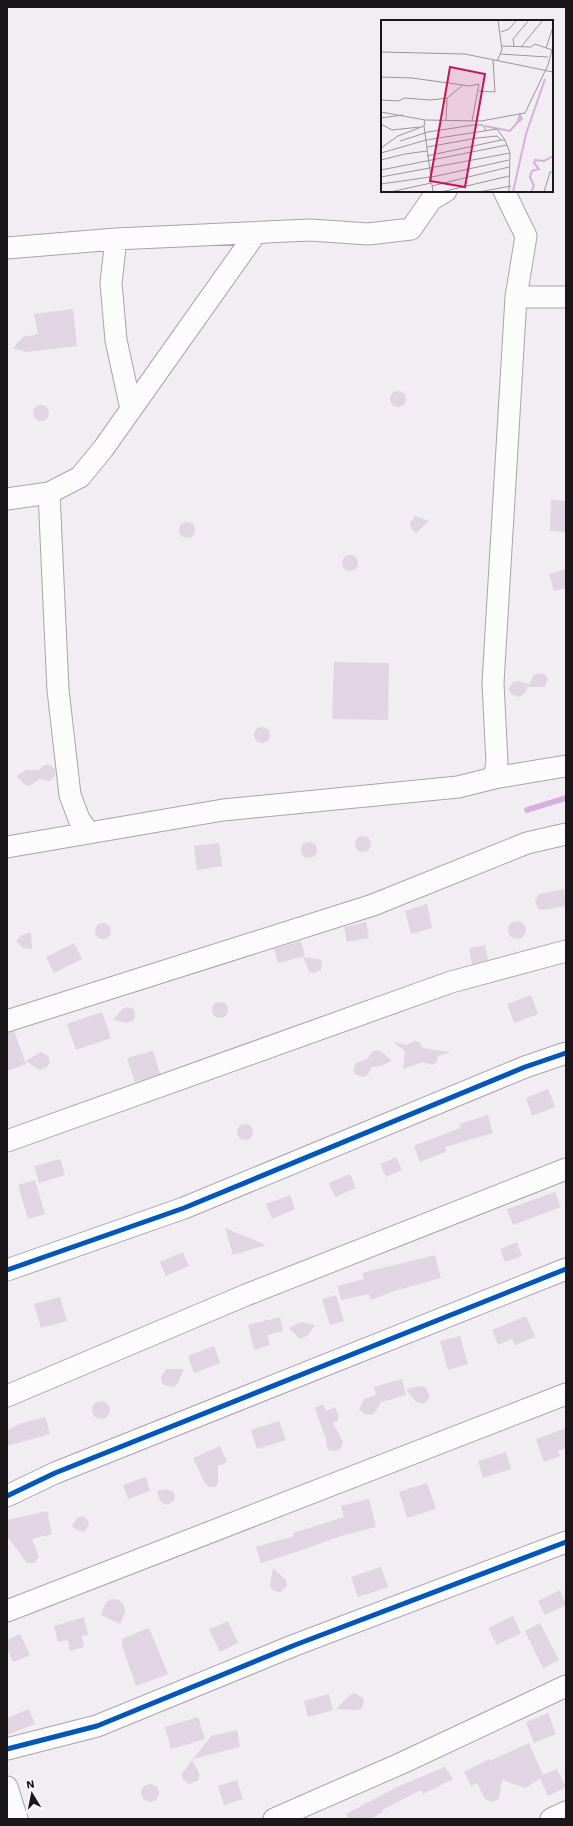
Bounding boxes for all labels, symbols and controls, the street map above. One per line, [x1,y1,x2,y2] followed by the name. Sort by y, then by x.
[381,20,553,192] inset map
[12,1774,52,1814] north arrow
[25,1778,35,1792] text: N

